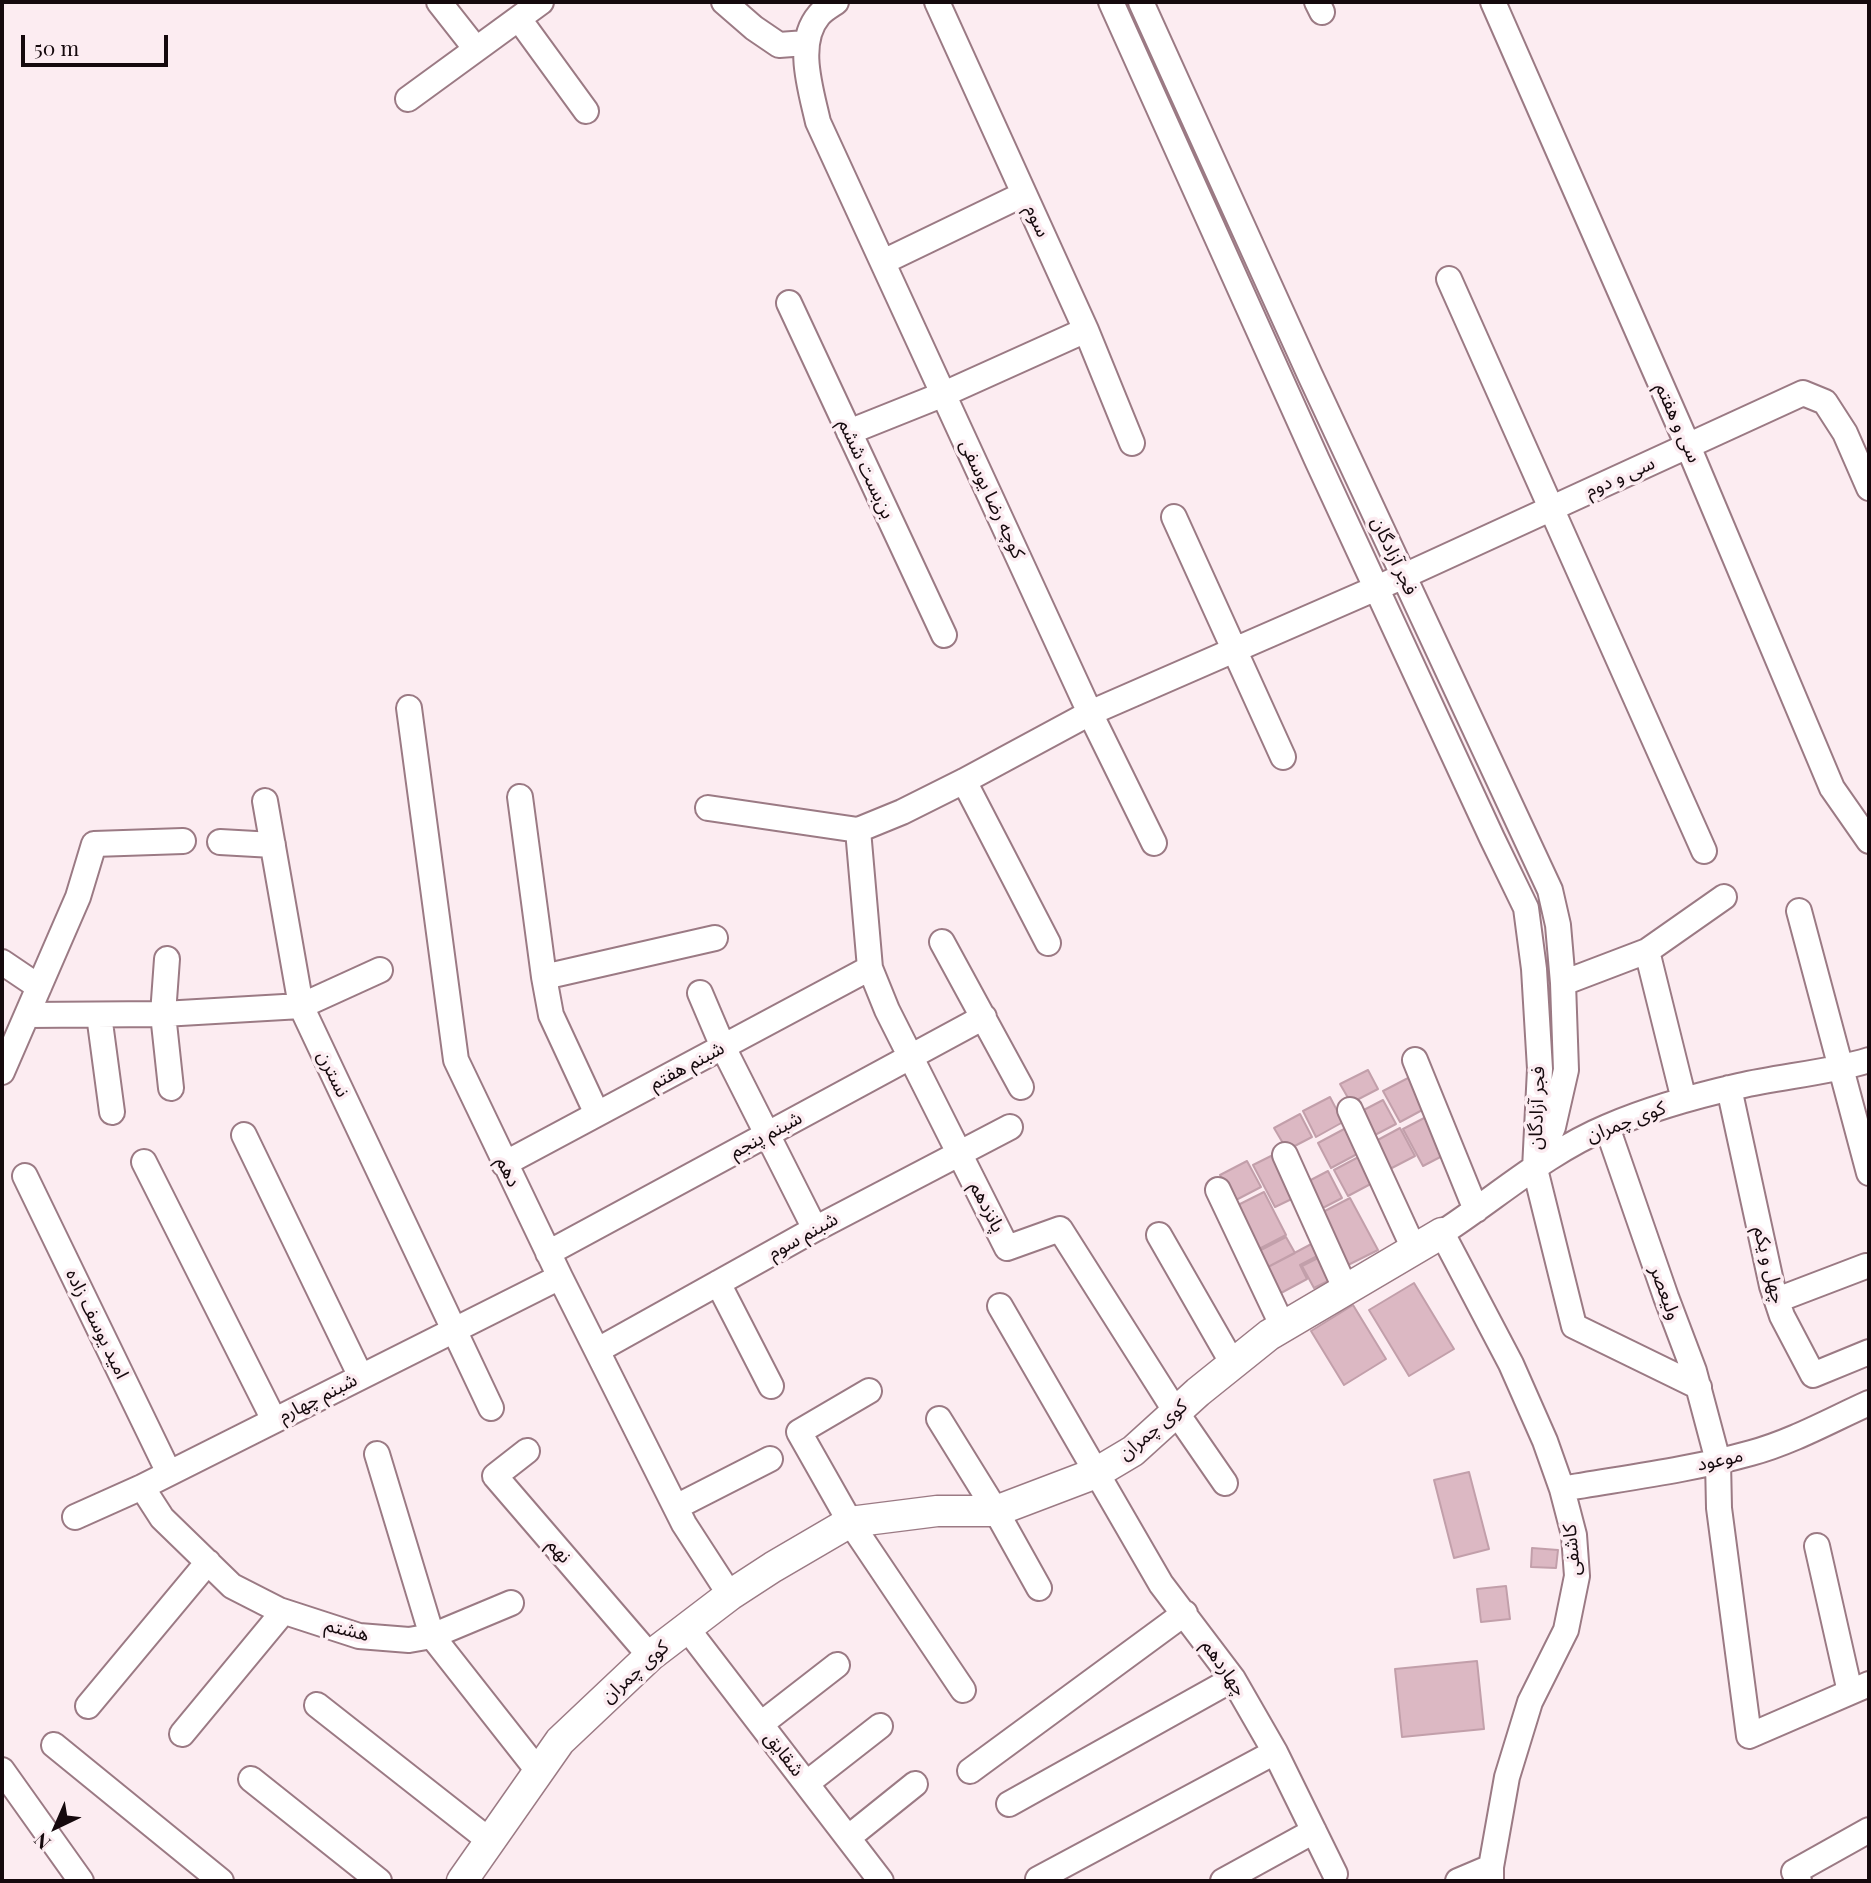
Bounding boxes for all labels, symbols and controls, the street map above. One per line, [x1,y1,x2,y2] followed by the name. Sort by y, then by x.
[24,21,172,65] scale bar
[34,33,79,61] text: 50 m
[1020,201,1054,241] street label: سوم
[1650,380,1706,466] street label: سی و هفتم
[833,415,899,523] street label: بن‌بست ششم
[954,436,1030,562] street label: کوچه رضا یوسفی
[1582,452,1658,502] street label: سی و دوم
[1366,513,1422,599] street label: فجر آزادگان
[646,1037,728,1095] street label: شبنم هفتم
[312,1047,354,1101] street label: نسترن
[1524,1066,1550,1150] street label: فجر آزادگان
[1583,1097,1669,1147] street label: کوی چمران
[726,1107,806,1163] street label: شبنم پنجم
[491,1153,525,1191] street label: دهم
[965,1178,1009,1236] street label: پانزدهم
[764,1208,842,1264] street label: شبنم سوم
[1748,1224,1790,1306] street label: چهل و یکم
[1645,1263,1685,1323] street label: ولیعصر
[61,1265,133,1383] street label: امید یوسف زاده
[275,1369,361,1427] street label: شبنم چهارم
[1114,1395,1192,1465] street label: کوی چمران
[1695,1444,1745,1476] street label: موعود
[1558,1523,1586,1577] street label: کاشفی
[542,1534,576,1568] street label: نهم
[322,1614,372,1646] street label: هشتم
[1197,1635,1251,1701] street label: چهاردهم
[597,1636,673,1708] street label: کوی چمران
[759,1727,809,1781] street label: شقایق
[21,1792,91,1862] north arrow
[27,1828,55,1856] text: N

